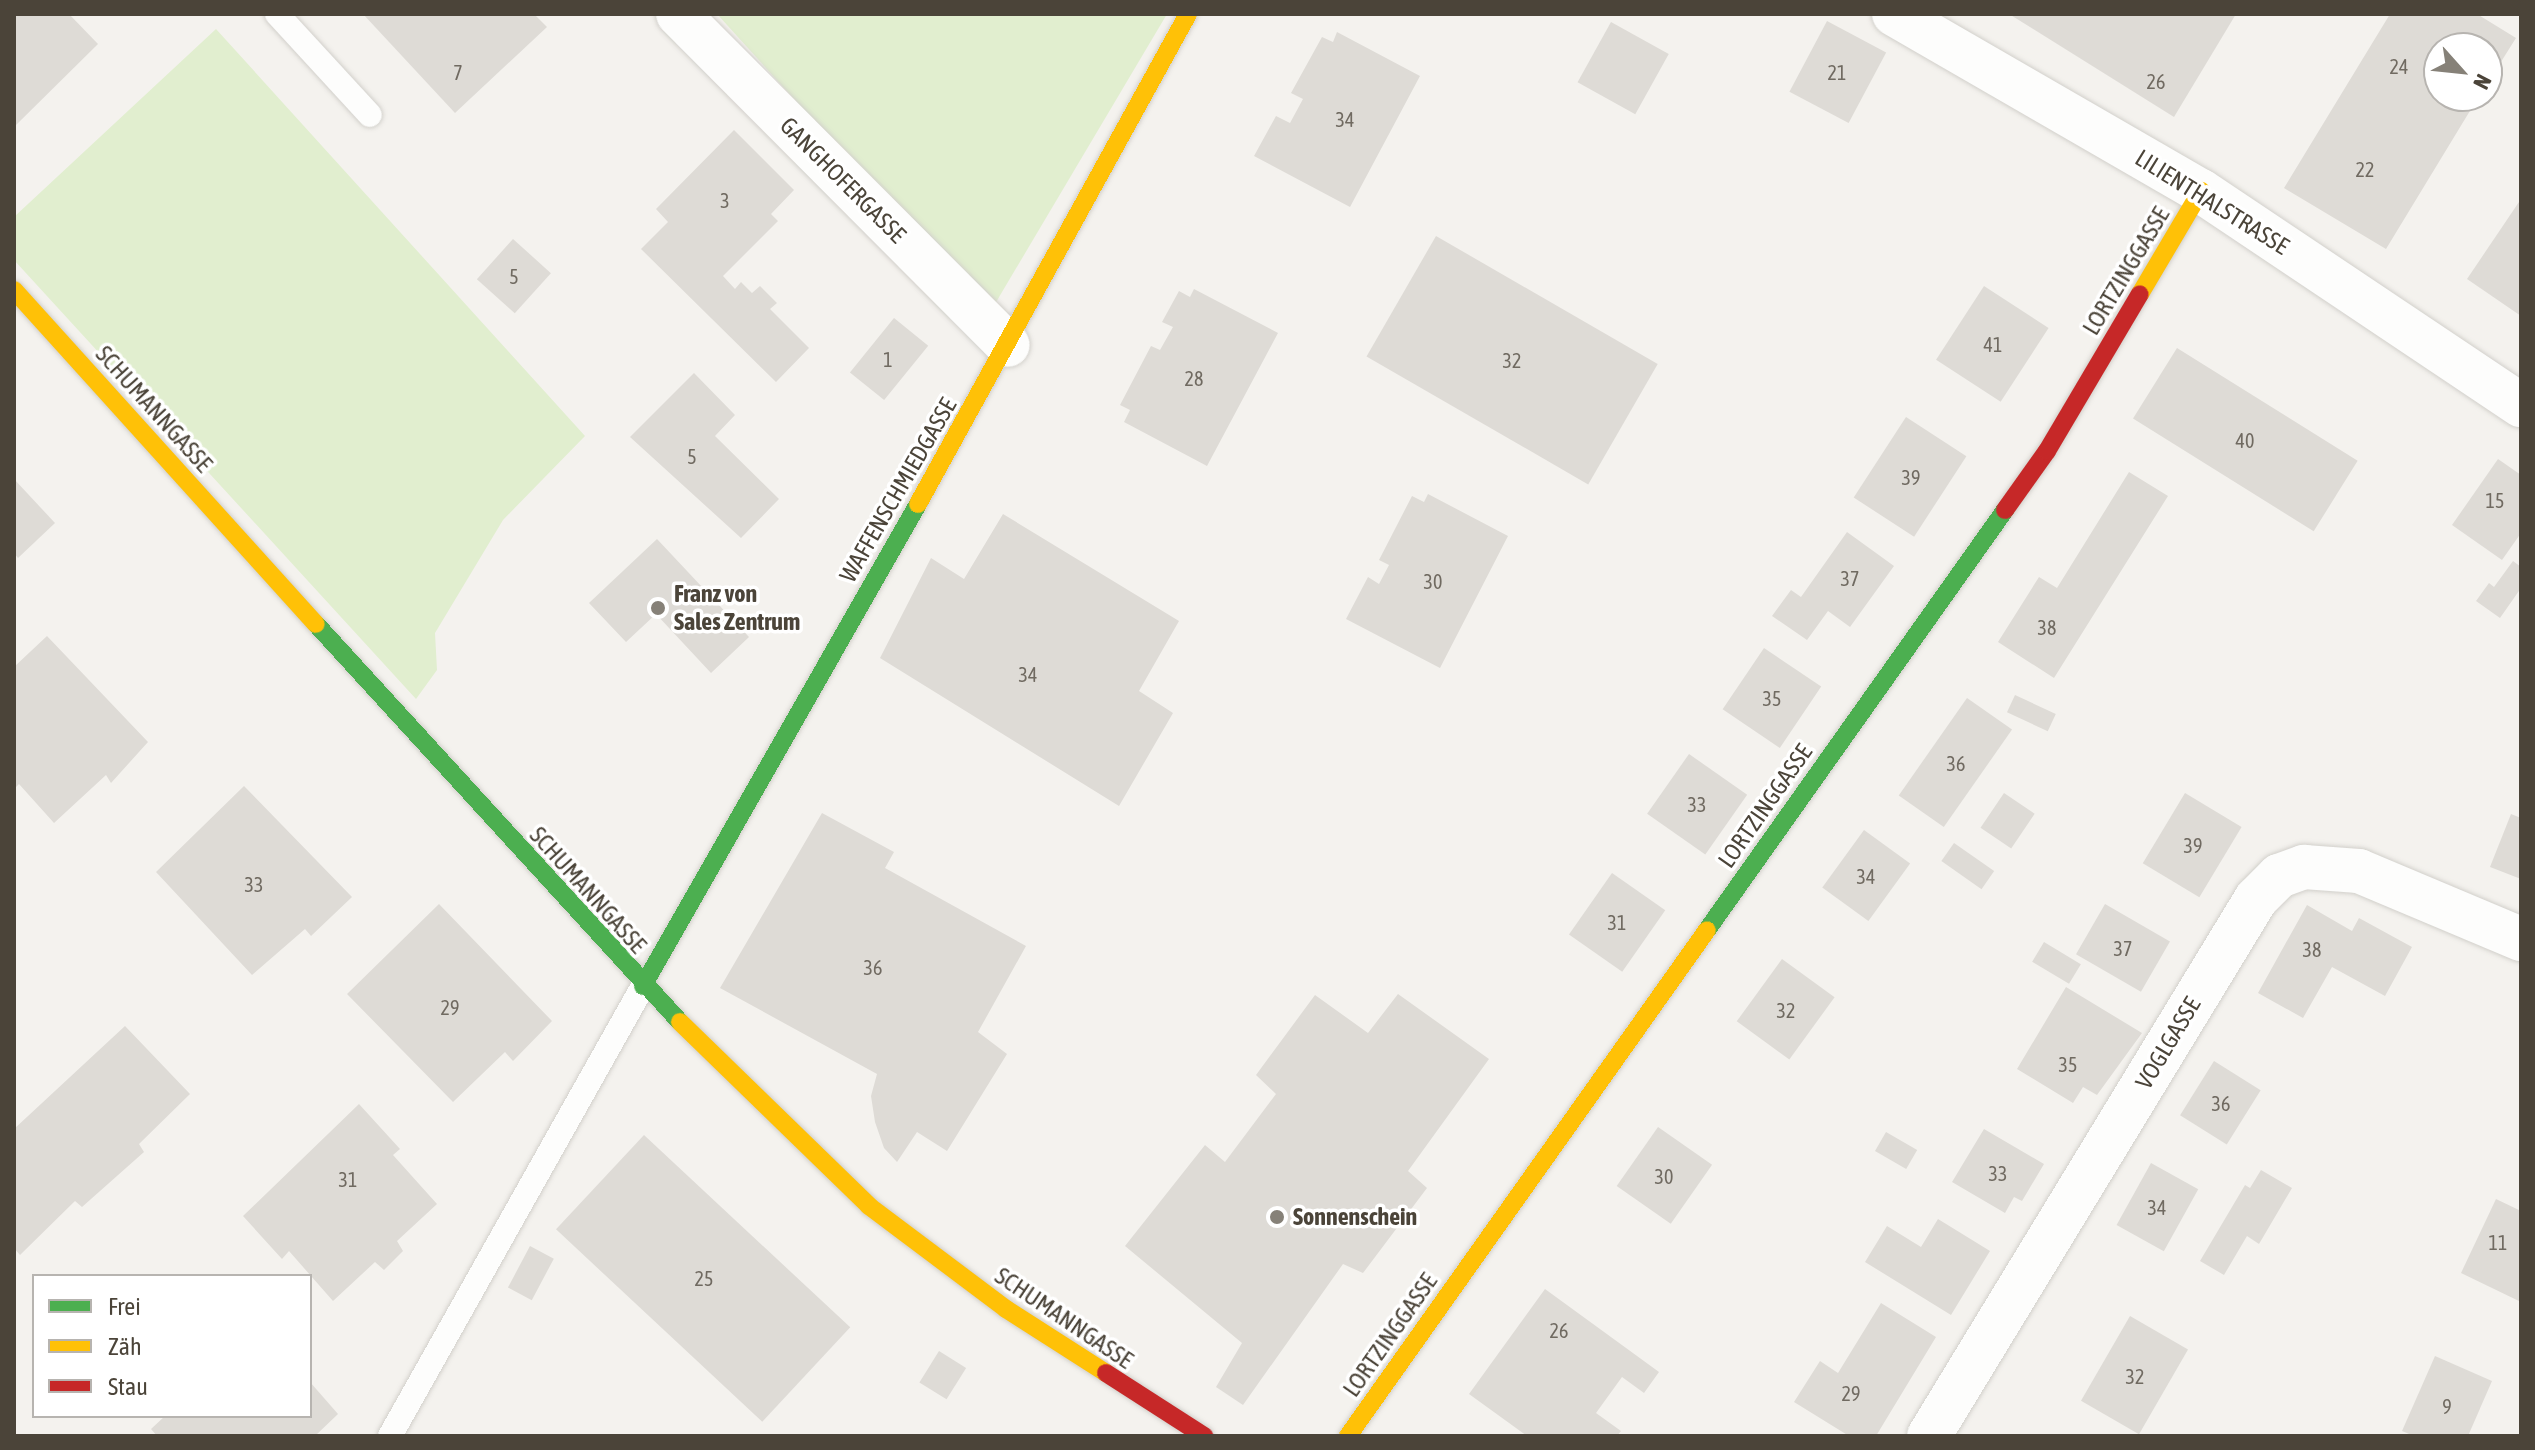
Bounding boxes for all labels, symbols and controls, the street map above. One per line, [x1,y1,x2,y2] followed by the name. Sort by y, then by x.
[2423,32,2503,112] north arrow
[2390,54,2408,78] house number: 24
[453,60,463,84] house number: 7
[1828,60,1846,84] house number: 21
[2147,69,2165,93] house number: 26
[2468,70,2497,94] text: N
[1336,107,1354,131] house number: 34
[774,111,912,249] street label: GANGHOFERGASSE
[2130,143,2294,261] street label: LILIENTHALSTRASSE
[2356,157,2374,181] house number: 22
[720,188,730,212] house number: 3
[2077,202,2175,340] street label: LORTZINGGASSE
[509,264,519,288] house number: 5
[1984,332,2002,356] house number: 41
[90,340,218,478] street label: SCHUMANNGASSE
[883,347,893,371] house number: 1
[1503,348,1521,372] house number: 32
[1185,366,1203,390] house number: 28
[834,393,962,587] street label: WAFFENSCHMIEDGASSE
[2236,428,2254,452] house number: 40
[687,444,697,468] house number: 5
[1902,465,1920,489] house number: 39
[2486,488,2504,512] house number: 15
[1841,566,1859,590] house number: 37
[1424,569,1442,593] house number: 30
[674,580,800,636] place label: Franz von Sales Zentrum
[649,599,667,617] marker: Franz von Sales Zentrum
[2038,615,2056,639] house number: 38
[1019,662,1037,686] house number: 34
[1763,686,1781,710] house number: 35
[1712,739,1818,873] street label: LORTZINGGASSE
[1947,751,1965,775] house number: 36
[1688,792,1706,816] house number: 33
[524,821,652,959] street label: SCHUMANNGASSE
[2184,833,2202,857] house number: 39
[1857,864,1875,888] house number: 34
[245,872,263,896] house number: 33
[1608,910,1626,934] house number: 31
[2114,936,2132,960] house number: 37
[2303,937,2321,961] house number: 38
[864,955,882,979] house number: 36
[2129,992,2207,1094] street label: VOGLGASSE
[441,995,459,1019] house number: 29
[1777,998,1795,1022] house number: 32
[2059,1052,2077,1076] house number: 35
[2212,1091,2230,1115] house number: 36
[1989,1161,2007,1185] house number: 33
[1655,1164,1673,1188] house number: 30
[339,1167,357,1191] house number: 31
[2148,1195,2166,1219] house number: 34
[1293,1203,1417,1231] place label: Sonnenschein
[1268,1208,1286,1226] marker: Sonnenschein
[2489,1230,2507,1254] house number: 11
[990,1261,1138,1375] street label: SCHUMANNGASSE
[695,1266,713,1290] house number: 25
[1337,1268,1443,1402] street label: LORTZINGGASSE
[32,1274,312,1418] legend
[108,1293,141,1320] text: Frei
[1550,1318,1568,1342] house number: 26
[108,1333,142,1360] text: Zäh
[2126,1364,2144,1388] house number: 32
[108,1373,148,1400] text: Stau
[1842,1381,1860,1405] house number: 29
[2442,1394,2452,1418] house number: 9

